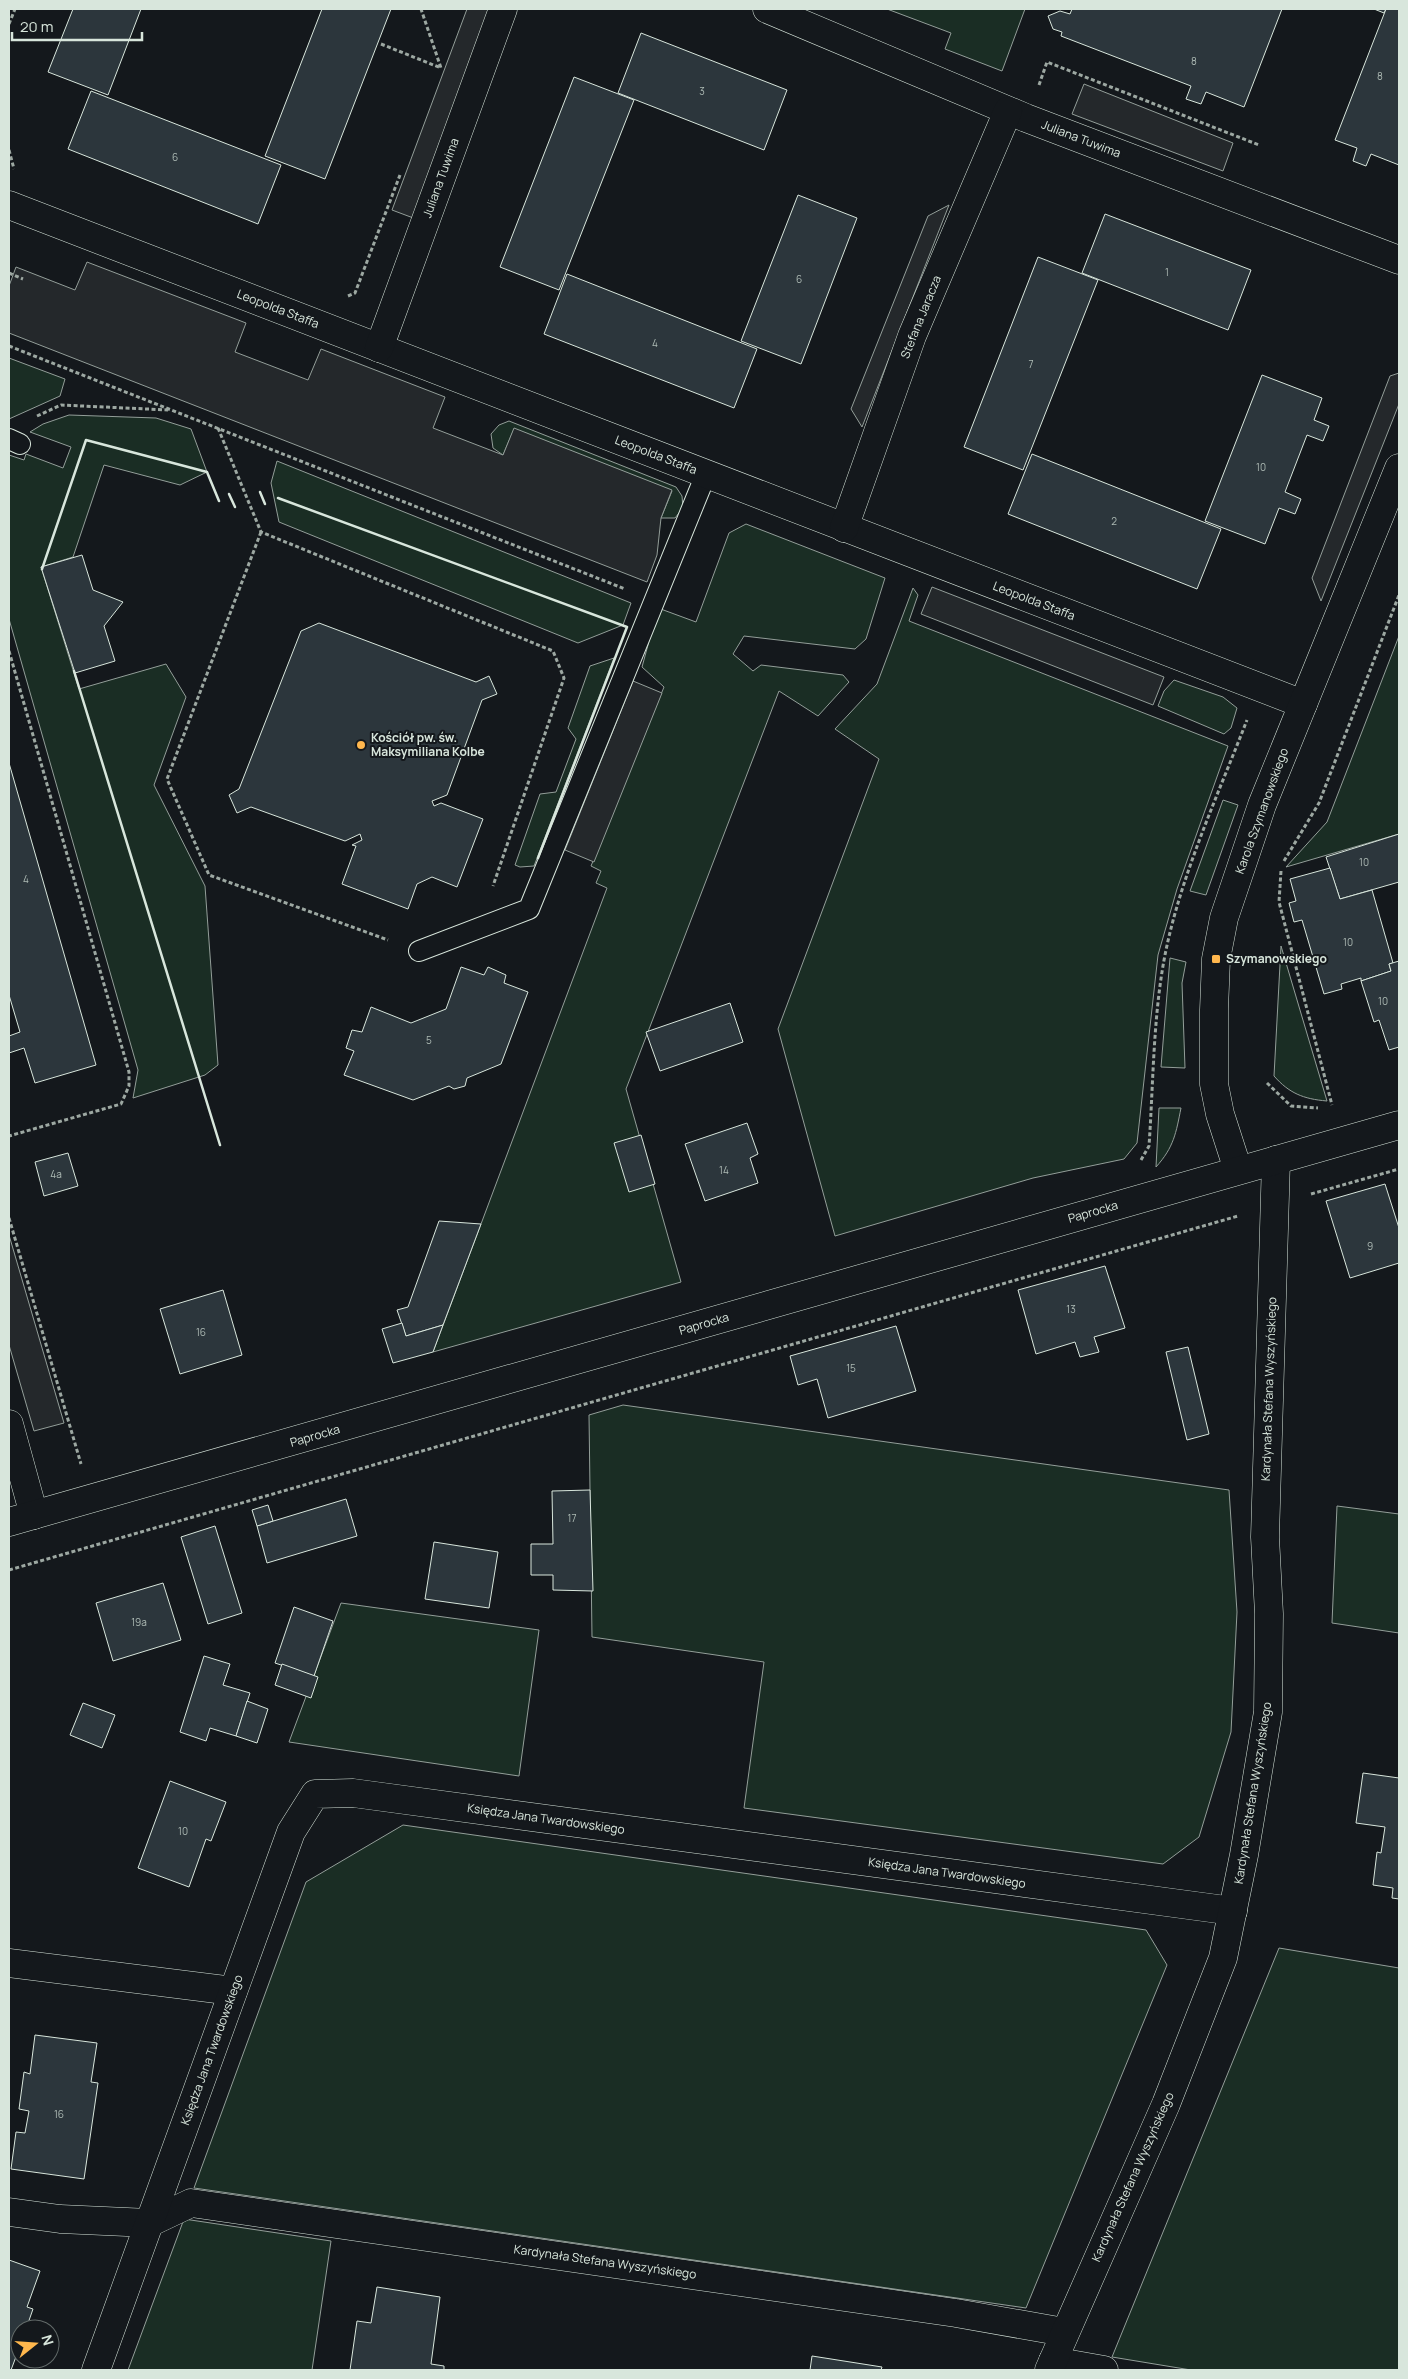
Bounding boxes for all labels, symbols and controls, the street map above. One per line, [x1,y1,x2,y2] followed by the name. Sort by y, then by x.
[12,10,142,42] scale bar
[20,16,53,37] text: 20 m
[1191,54,1197,68] house number: 8
[1377,69,1383,83] house number: 8
[699,84,705,98] house number: 3
[1039,116,1123,161] street label: Juliana Tuwima
[418,136,463,220] street label: Juliana Tuwima
[172,150,178,164] house number: 6
[1165,265,1169,279] house number: 1
[796,272,802,286] house number: 6
[896,273,945,361] street label: Stefana Jaracza
[235,285,322,332] street label: Leopolda Staffa
[652,336,658,350] house number: 4
[1028,357,1034,371] house number: 7
[613,431,700,478] street label: Leopolda Staffa
[1256,460,1266,474] house number: 10
[1111,514,1117,528] house number: 2
[991,577,1078,624] street label: Leopolda Staffa
[371,729,485,760] place label: Kościół pw. św. Maksymiliana Kolbe
[355,739,367,751] marker: Kościół pw. św. Maksymiliana Kolbe
[1231,745,1292,876] street label: Karola Szymanowskiego
[1359,855,1369,869] house number: 10
[23,872,29,886] house number: 4
[1343,935,1353,949] house number: 10
[1226,950,1327,967] place label: Szymanowskiego
[1210,953,1222,965] marker: Szymanowskiego
[1378,994,1388,1008] house number: 10
[426,1033,432,1047] house number: 5
[719,1163,729,1177] house number: 14
[50,1167,62,1181] house number: 4a
[1066,1196,1120,1227] street label: Paprocka
[1367,1239,1373,1253] house number: 9
[1257,1297,1280,1481] street label: Kardynała Stefana Wyszyńskiego
[1066,1302,1076,1316] house number: 13
[677,1308,731,1339] street label: Paprocka
[196,1325,206,1339] house number: 16
[846,1361,856,1375] house number: 15
[288,1420,342,1451] street label: Paprocka
[568,1511,576,1525] house number: 17
[131,1615,147,1629] house number: 19a
[1230,1701,1275,1885] street label: Kardynała Stefana Wyszyńskiego
[466,1799,626,1838] street label: Księdza Jana Twardowskiego
[178,1824,188,1838] house number: 10
[867,1853,1027,1892] street label: Księdza Jana Twardowskiego
[176,1972,247,2127] street label: Księdza Jana Twardowskiego
[1087,2089,1178,2264] street label: Kardynała Stefana Wyszyńskiego
[54,2107,64,2121] house number: 16
[513,2240,697,2283] street label: Kardynała Stefana Wyszyńskiego
[10,2319,60,2369] north arrow
[37,2332,58,2348] text: N

